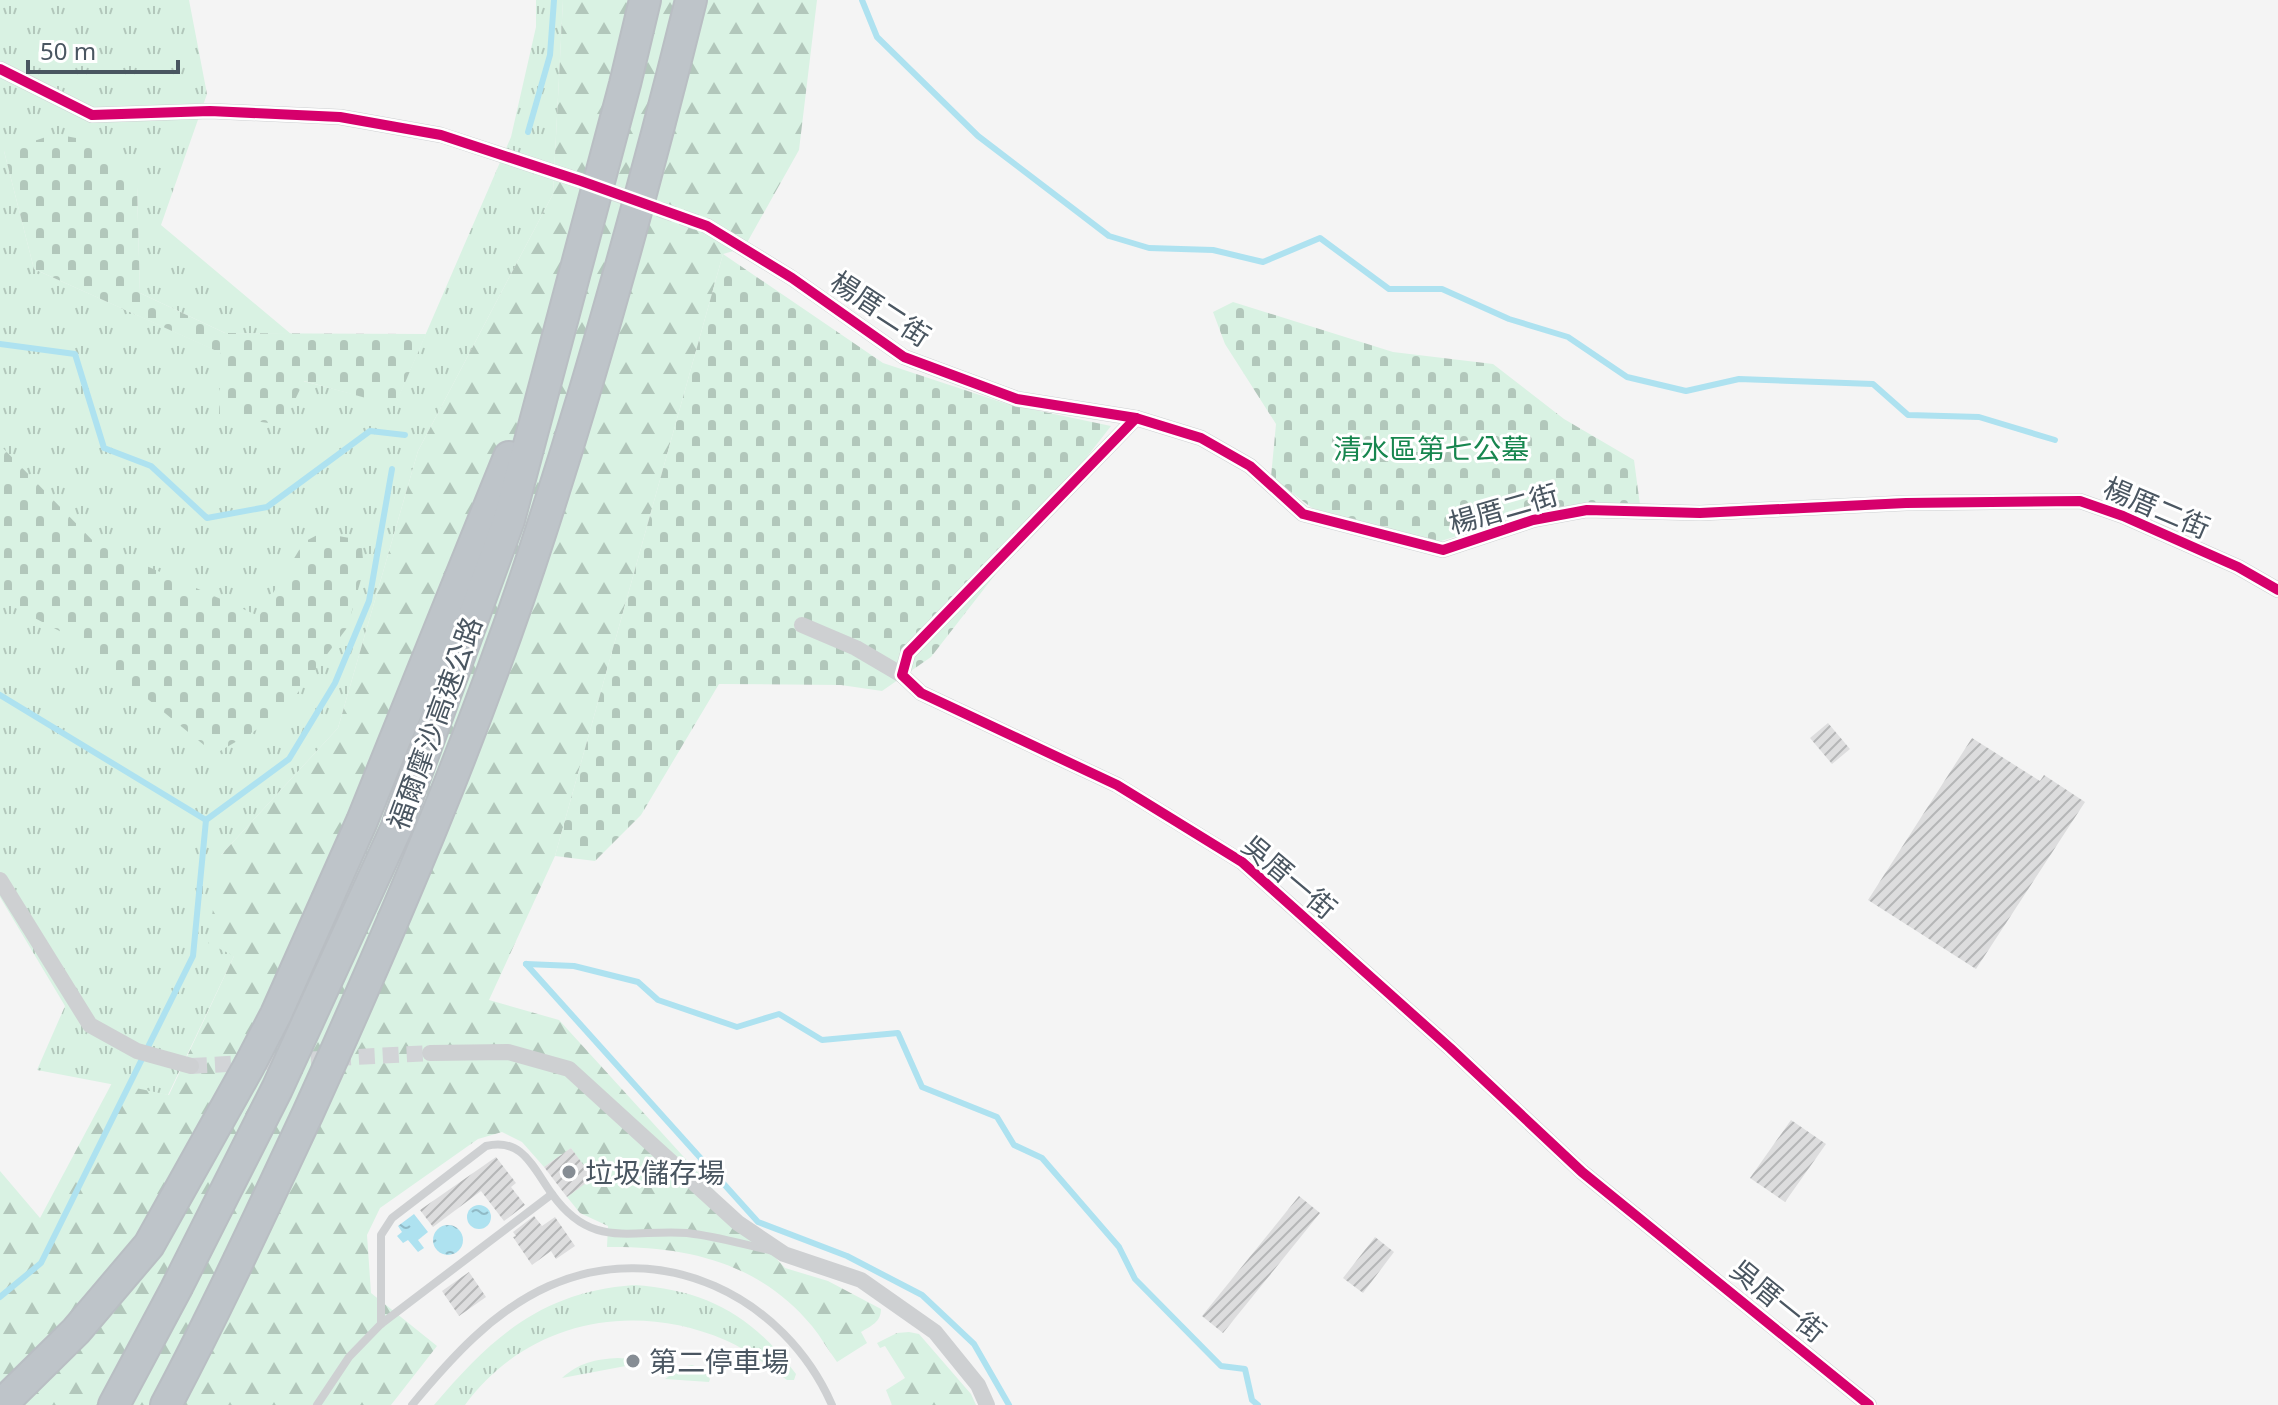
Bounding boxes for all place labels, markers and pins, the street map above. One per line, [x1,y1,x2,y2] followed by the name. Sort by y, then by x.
[585,1153,725,1191] place label: 垃圾儲存場
[560,1163,578,1181] marker: 垃圾儲存場
[649,1342,789,1380] place label: 第二停車場
[624,1352,642,1370] marker: 第二停車場

